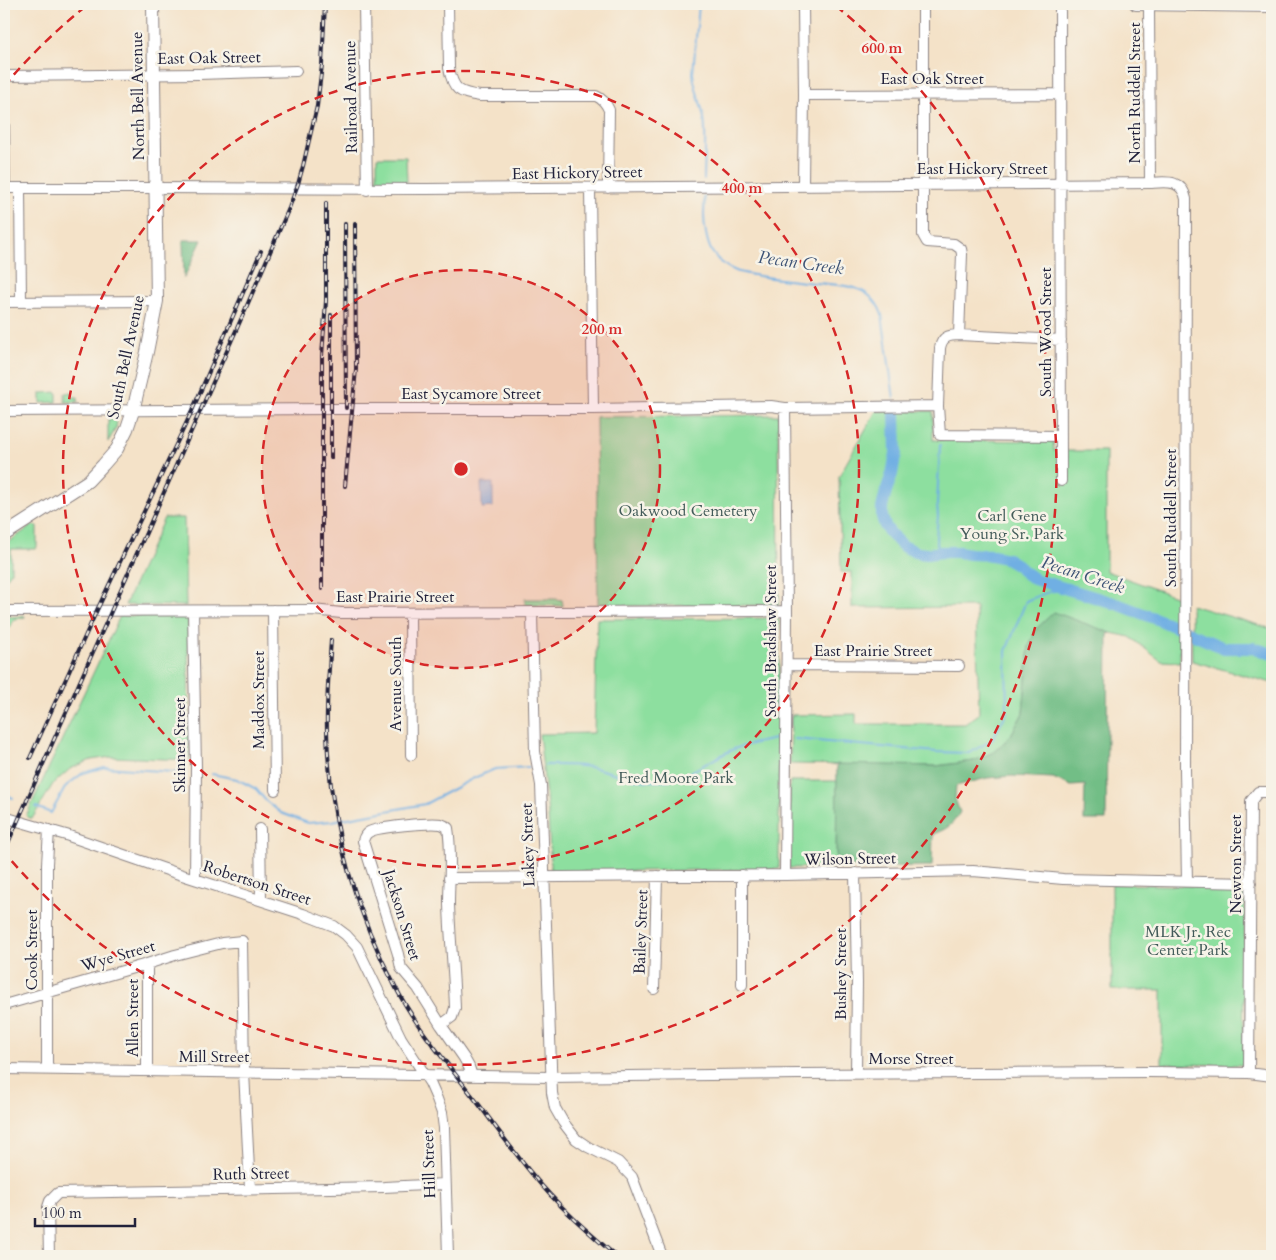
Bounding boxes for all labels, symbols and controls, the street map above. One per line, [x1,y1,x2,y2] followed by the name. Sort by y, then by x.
[1124,22,1146,164] street label: North Ruddell Street
[126,31,150,161] street label: North Bell Avenue
[862,38,903,58] text: 600 m
[339,40,363,154] street label: Railroad Avenue
[157,46,261,70] street label: East Oak Street
[880,68,984,90] street label: East Oak Street
[917,158,1047,180] street label: East Hickory Street
[511,161,643,185] street label: East Hickory Street
[722,178,763,198] text: 400 m
[757,245,845,281] water label: Pecan Creek
[1035,267,1057,397] street label: South Wood Street
[102,293,150,421] street label: South Bell Avenue
[582,319,623,339] text: 200 m
[401,383,541,405] street label: East Sycamore Street
[1160,449,1182,587] street label: South Ruddell Street
[452,460,470,478] centre of rings
[618,500,758,522] park label: Oakwood Cemetery
[960,505,1065,545] park label: Carl Gene Young Sr. Park
[1038,550,1128,600] water label: Pecan Creek
[760,565,782,717] street label: South Bradshaw Street
[336,586,454,608] street label: East Prairie Street
[385,636,407,732] street label: Avenue South
[814,640,932,662] street label: East Prairie Street
[248,651,270,749] street label: Maddox Street
[169,697,191,793] street label: Skinner Street
[618,767,734,789] park label: Fred Moore Park
[516,803,540,887] street label: Lakey Street
[1225,814,1247,914] street label: Newton Street
[803,847,896,871] street label: Wilson Street
[200,855,314,911] street label: Robertson Street
[377,865,426,963] street label: Jackson Street
[629,889,653,975] street label: Bailey Street
[21,910,43,990] street label: Cook Street
[1145,921,1231,961] park label: MLK Jr. Rec Center Park
[830,928,852,1020] street label: Bushey Street
[77,935,158,977] street label: Wye Street
[122,979,144,1057] street label: Allen Street
[179,1046,249,1068] street label: Mill Street
[869,1048,953,1070] street label: Morse Street
[417,1129,441,1199] street label: Hill Street
[213,1162,289,1186] street label: Ruth Street
[35,1195,135,1227] scale bar
[42,1203,82,1223] text: 100 m

